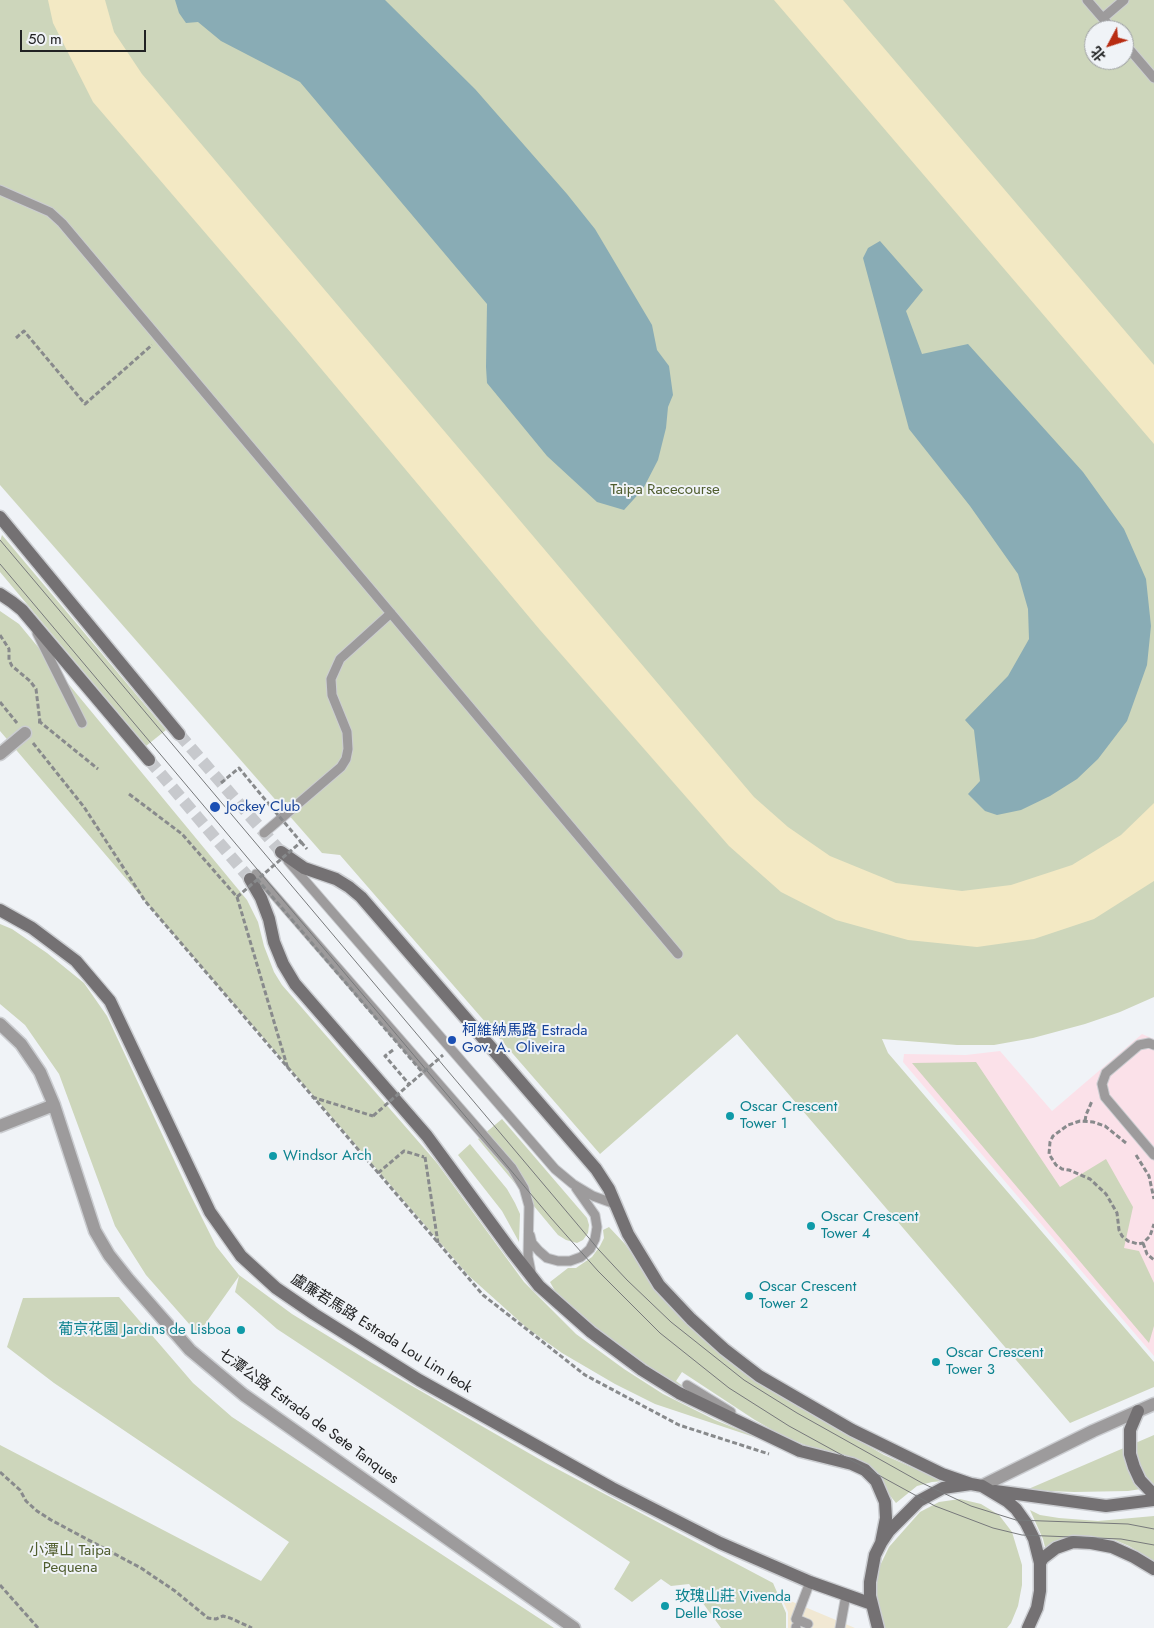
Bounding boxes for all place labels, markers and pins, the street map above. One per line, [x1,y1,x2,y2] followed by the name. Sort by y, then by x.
[226,798,300,816] place label: Jockey Club
[208,800,222,814] marker: Jockey Club
[462,1022,588,1057] place label: 柯維納馬路 Estrada Gov. A. Oliveira
[446,1034,458,1046] marker: 柯維納馬路 Estrada Gov. A. Oliveira
[740,1098,837,1133] place label: Oscar Crescent Tower 1
[724,1110,736,1122] marker: Oscar Crescent Tower 1
[283,1147,372,1165] place label: Windsor Arch
[267,1150,279,1162] marker: Windsor Arch
[821,1208,918,1243] place label: Oscar Crescent Tower 4
[805,1220,817,1232] marker: Oscar Crescent Tower 4
[759,1278,856,1313] place label: Oscar Crescent Tower 2
[743,1290,755,1302] marker: Oscar Crescent Tower 2
[58,1321,231,1339] place label: 葡京花園 Jardins de Lisboa
[235,1324,247,1336] marker: 葡京花園 Jardins de Lisboa
[946,1344,1043,1379] place label: Oscar Crescent Tower 3
[930,1356,942,1368] marker: Oscar Crescent Tower 3
[675,1588,791,1623] place label: 玫瑰山莊 Vivenda Delle Rose
[659,1600,671,1612] marker: 玫瑰山莊 Vivenda Delle Rose

